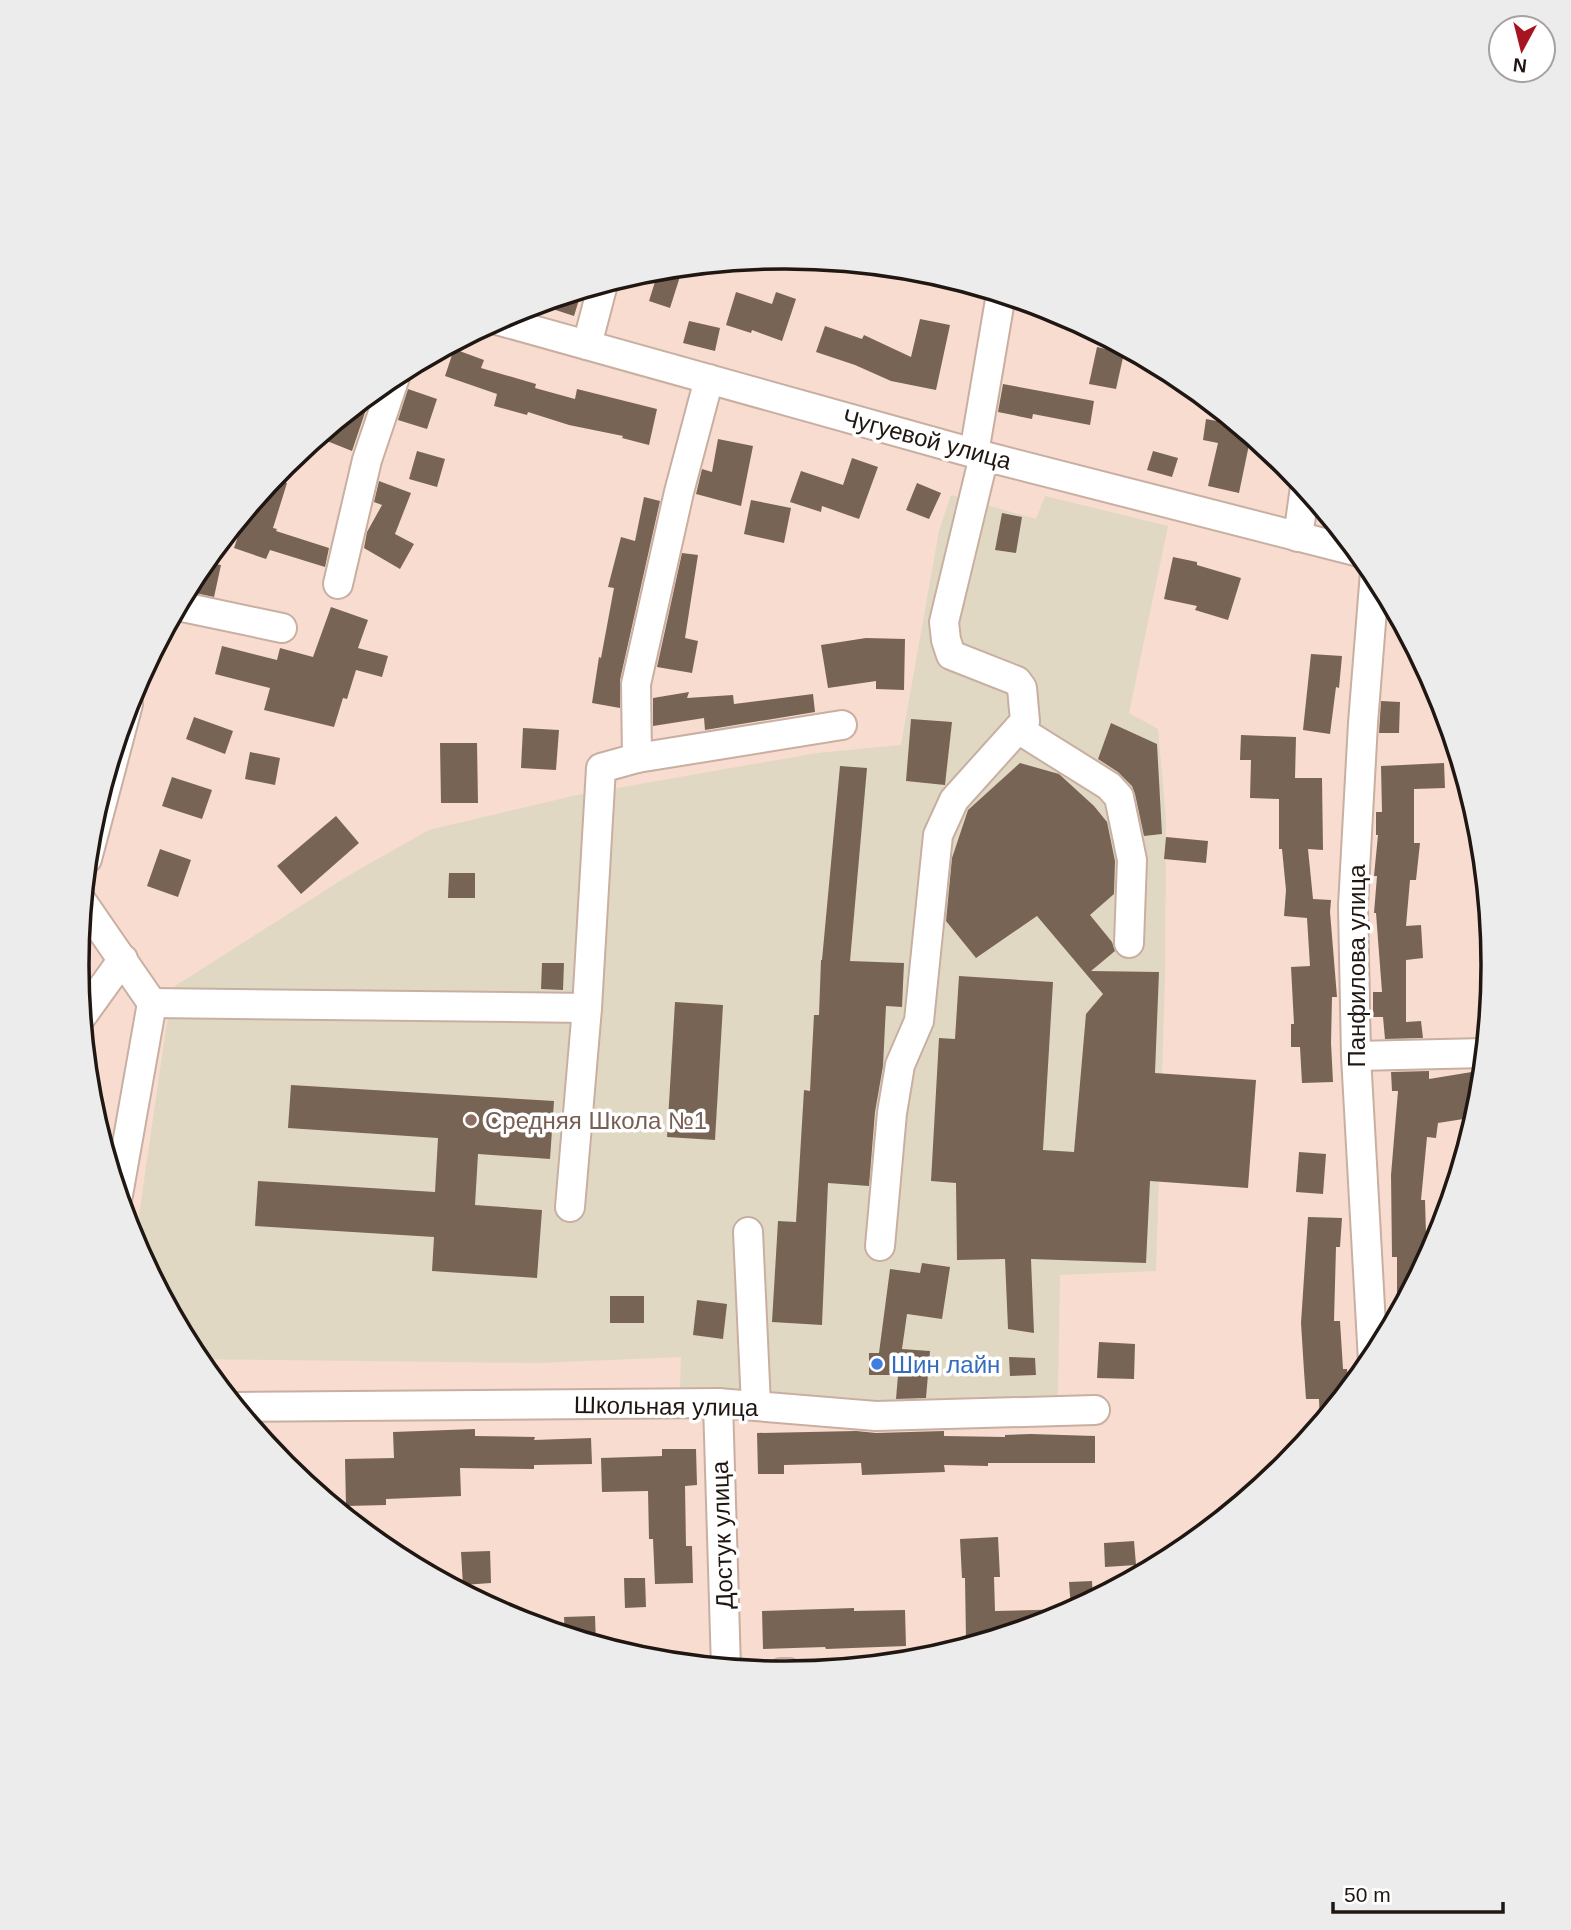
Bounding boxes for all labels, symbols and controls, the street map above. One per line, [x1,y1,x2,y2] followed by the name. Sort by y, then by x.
[1487,14,1557,84] north arrow
[1512,54,1528,77] text: N
[840,403,1015,475] street label: Чугуевой улица
[1343,864,1370,1068] street label: Панфилова улица
[485,1107,707,1134] place label: Средняя Школа №1
[463,1112,479,1128] marker: Средняя Школа №1
[891,1351,1000,1378] place label: Шин лайн
[869,1356,885,1372] marker: Шин лайн
[574,1391,759,1421] street label: Школьная улица
[706,1460,738,1610] street label: Достук улица
[1333,1870,1503,1914] scale bar
[1344,1883,1391,1906] text: 50 m

